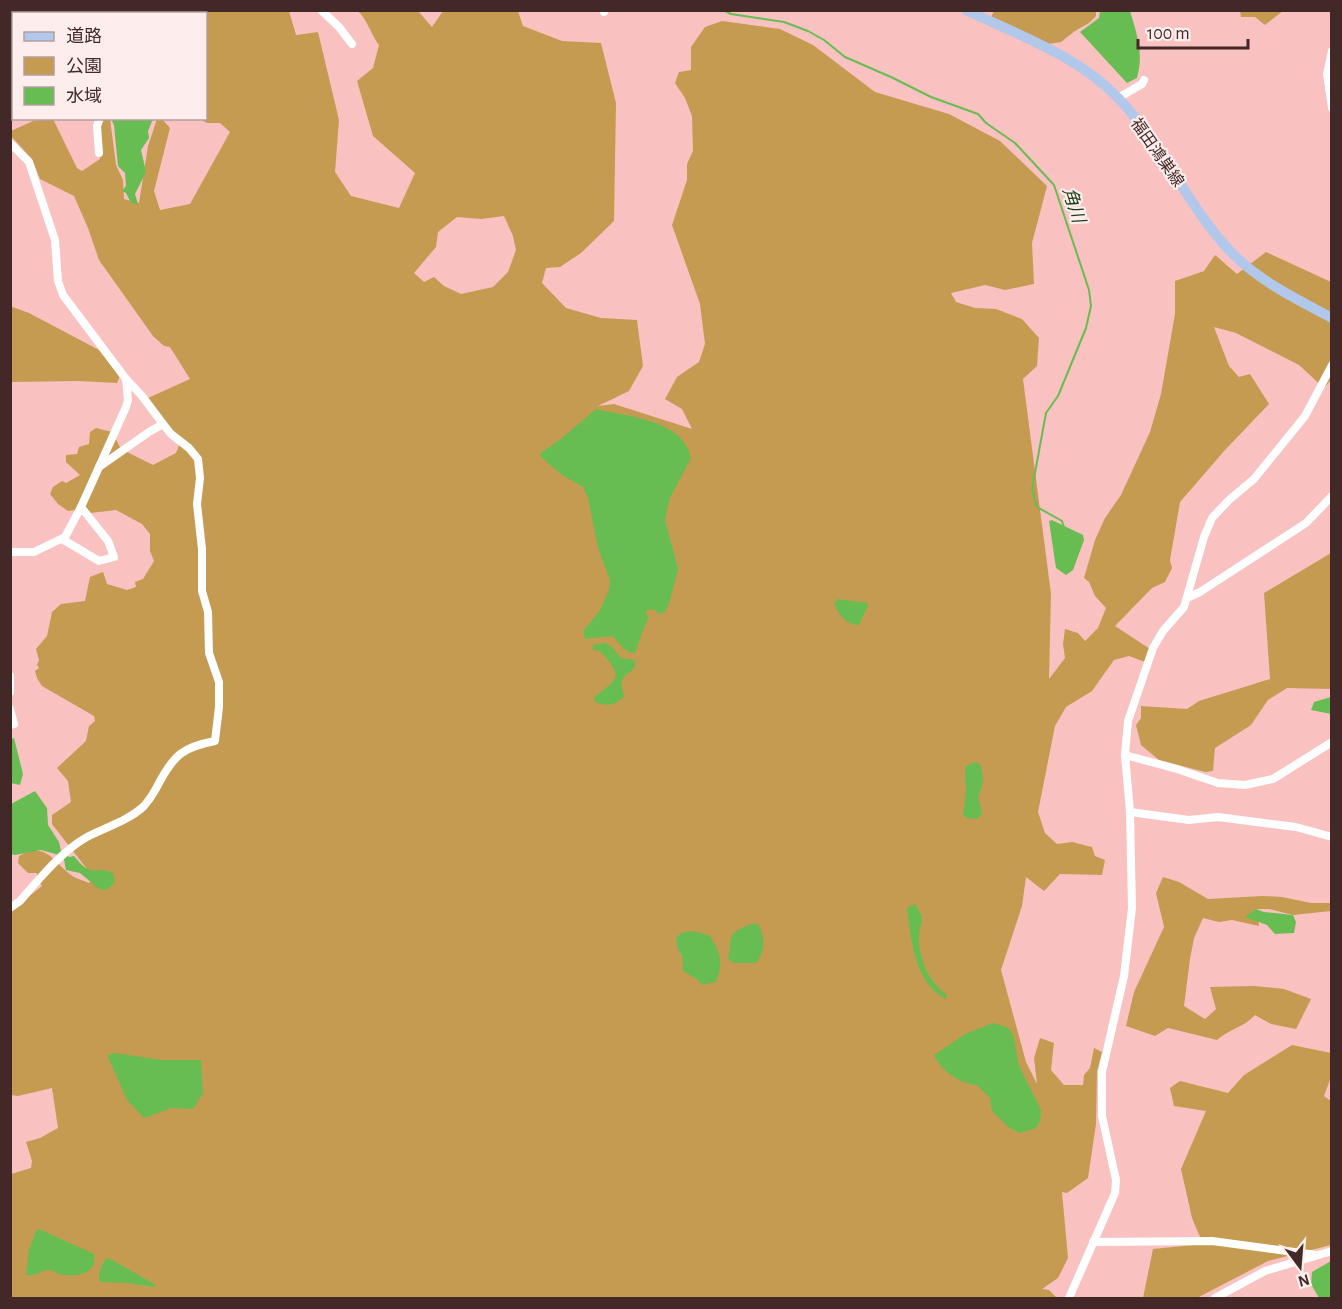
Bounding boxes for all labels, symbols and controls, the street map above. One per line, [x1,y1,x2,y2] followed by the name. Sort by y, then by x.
[12,12,207,120] legend
[1138,12,1248,50] scale bar
[1147,25,1190,43] text: 100 m
[66,26,102,46] text: 道路
[66,57,102,76] text: 公園
[66,87,102,106] text: 水域
[1128,115,1188,190] street label: 福田鴻巣線
[1059,185,1090,227] water label: 角川
[1270,1237,1330,1297] north arrow
[1296,1271,1311,1290] text: N

